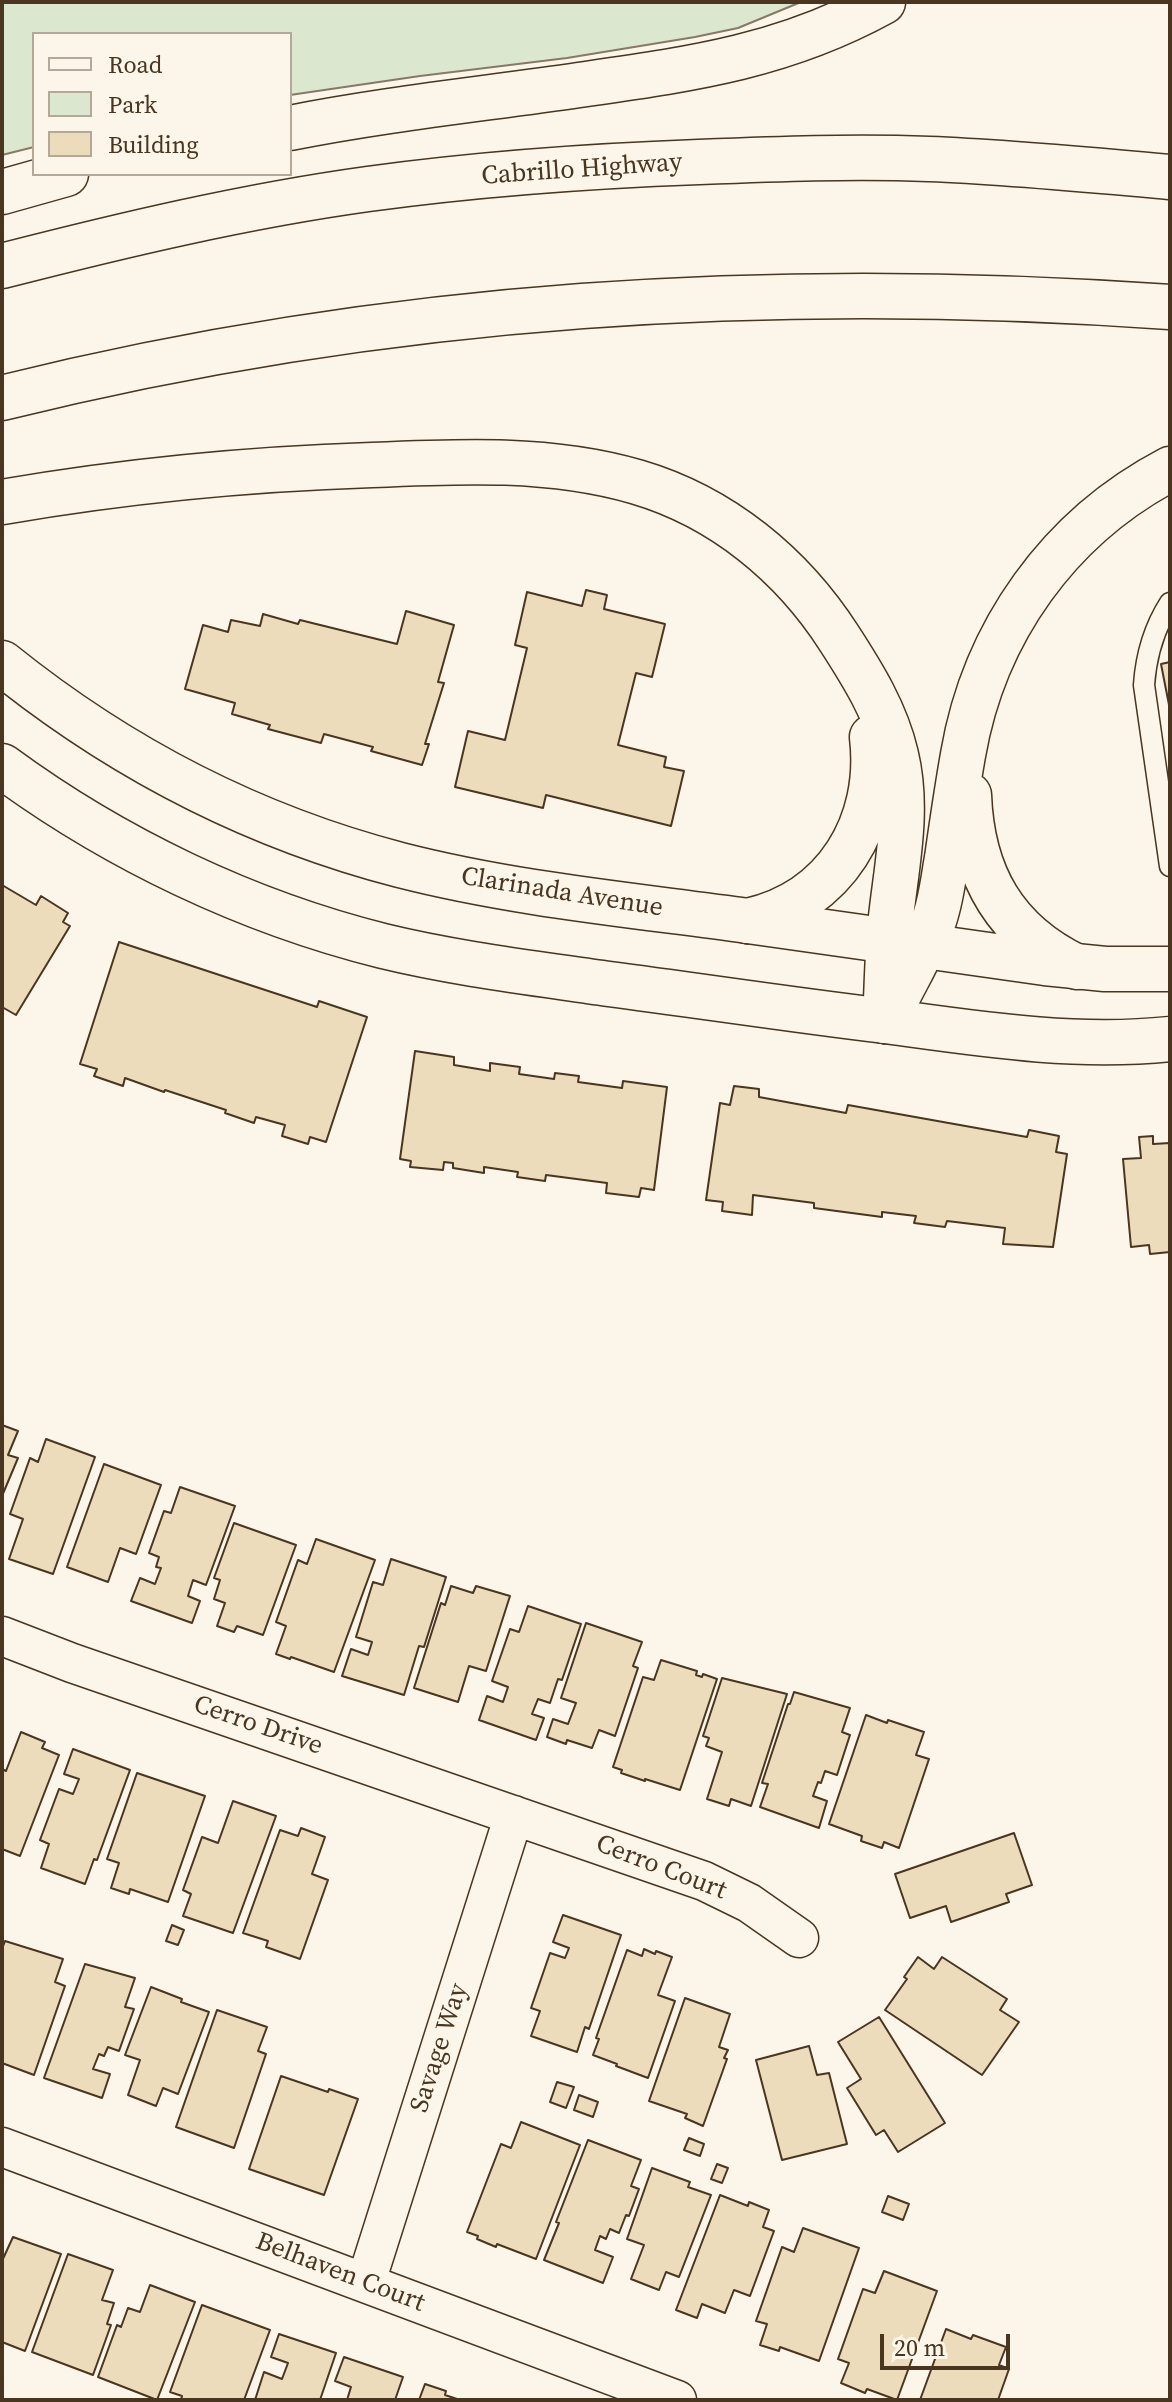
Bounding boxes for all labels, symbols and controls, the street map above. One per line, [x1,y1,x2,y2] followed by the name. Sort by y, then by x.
[32,32,292,176] legend
[108,48,162,81] text: Road
[108,88,157,121] text: Park
[108,128,199,161] text: Building
[481,147,683,193] street label: Cabrillo Highway
[459,862,665,924] street label: Clarinada Avenue
[189,1689,327,1763] street label: Cerro Drive
[591,1829,731,1907] street label: Cerro Court
[405,1980,475,2116] street label: Savage Way
[251,2226,429,2320] street label: Belhaven Court
[884,2318,1014,2368] scale bar
[894,2331,945,2364] text: 20 m

